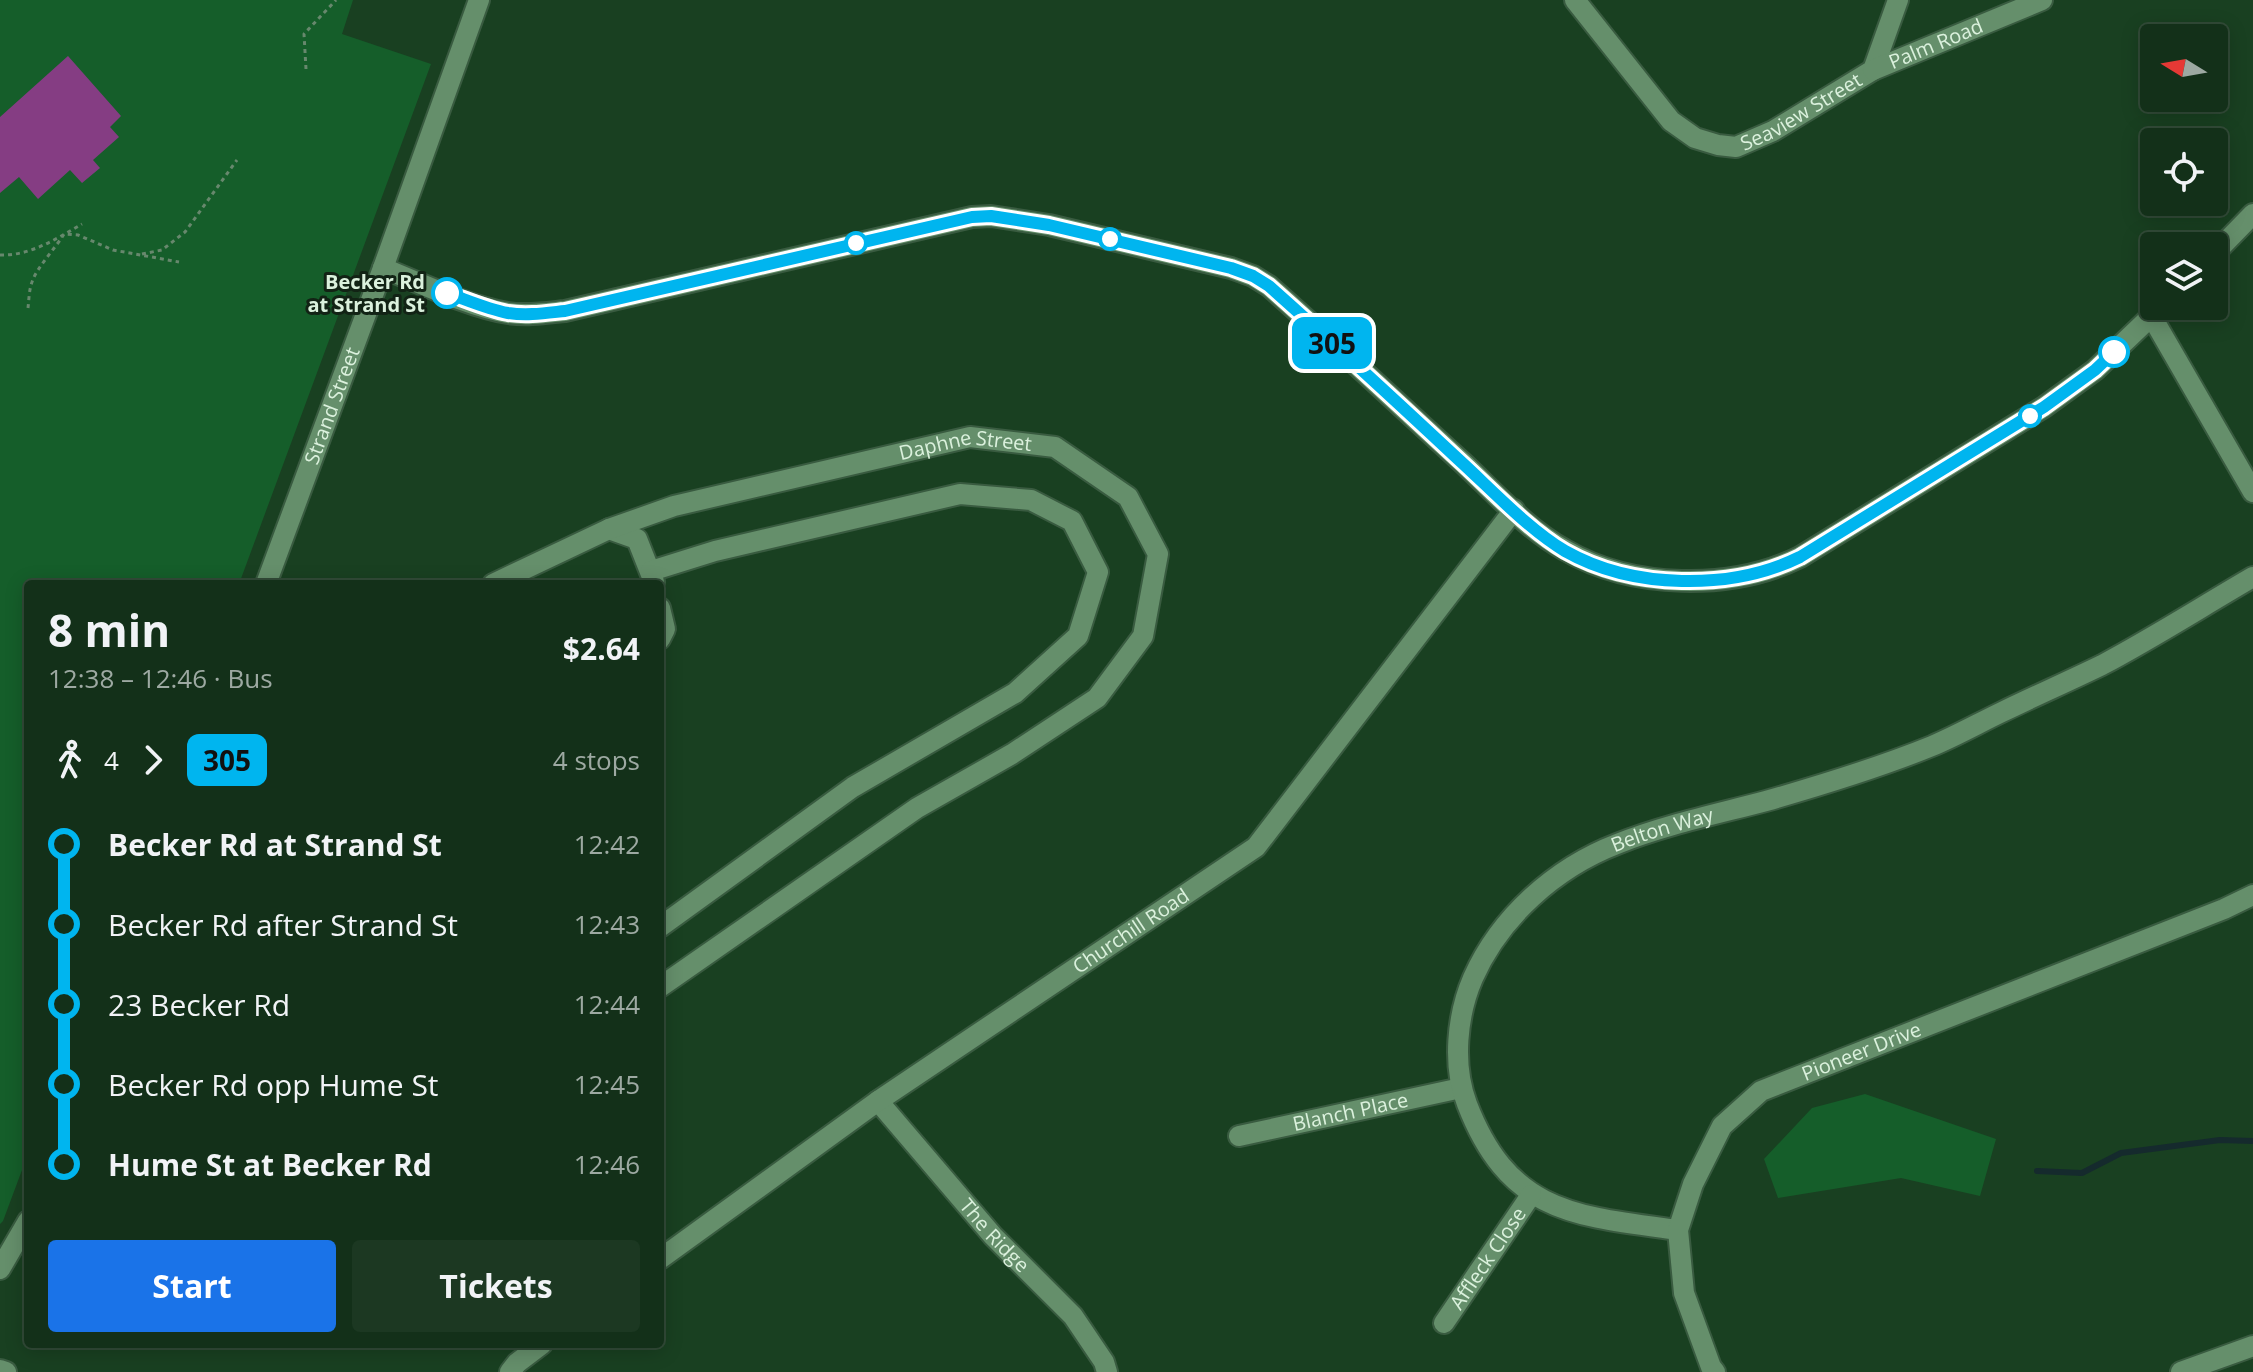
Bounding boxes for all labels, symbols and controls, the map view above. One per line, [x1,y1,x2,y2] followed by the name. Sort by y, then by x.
[1884,12,1987,75] street label: Palm Road
[2140,24,2228,112] north arrow
[2140,24,2228,320] map controls
[1736,66,1867,157] street label: Seaview Street
[2140,128,2228,216] button: locate
[1099,228,1121,250] unlabelled marker
[845,232,867,254] unlabelled marker
[2140,232,2228,320] button: layers
[307,268,425,318] place label: Becker Rd at Strand St
[432,278,462,308] marker: Becker Rd at Strand St
[1286,317,1378,369] line badge: 305
[1308,324,1356,362] text: 305
[2099,337,2129,367] unlabelled marker
[297,343,366,468] street label: Strand Street
[2019,405,2041,427] unlabelled marker
[896,423,1033,466] street label: Daphne Street
[48,600,170,660] text: 8 min
[563,628,640,669] text: $2.64
[48,660,273,696] text: 12:38 – 12:46 · Bus
[48,738,92,782] icon: walk
[131,738,175,782] icon: forward
[203,741,251,779] text: 305
[104,742,119,778] text: 4
[553,742,640,778] text: 4 stops
[1607,801,1717,858] street label: Belton Way
[108,824,442,865] text: Becker Rd at Strand St
[574,826,640,862] text: 12:42
[1067,882,1194,980] street label: Churchill Road
[108,904,458,945] text: Becker Rd after Strand St
[574,906,640,942] text: 12:43
[108,984,290,1025] text: 23 Becker Rd
[574,986,640,1022] text: 12:44
[1798,1015,1925,1087] street label: Pioneer Drive
[108,1064,439,1105] text: Becker Rd opp Hume St
[574,1066,640,1102] text: 12:45
[1290,1086,1411,1137] street label: Blanch Place
[108,1144,432,1185] text: Hume St at Becker Rd
[574,1146,640,1182] text: 12:46
[954,1193,1036,1278] street label: The Ridge
[1443,1202,1532,1315] street label: Affleck Close
[48,1240,336,1332] button: Start
[352,1240,640,1332] button: Tickets

